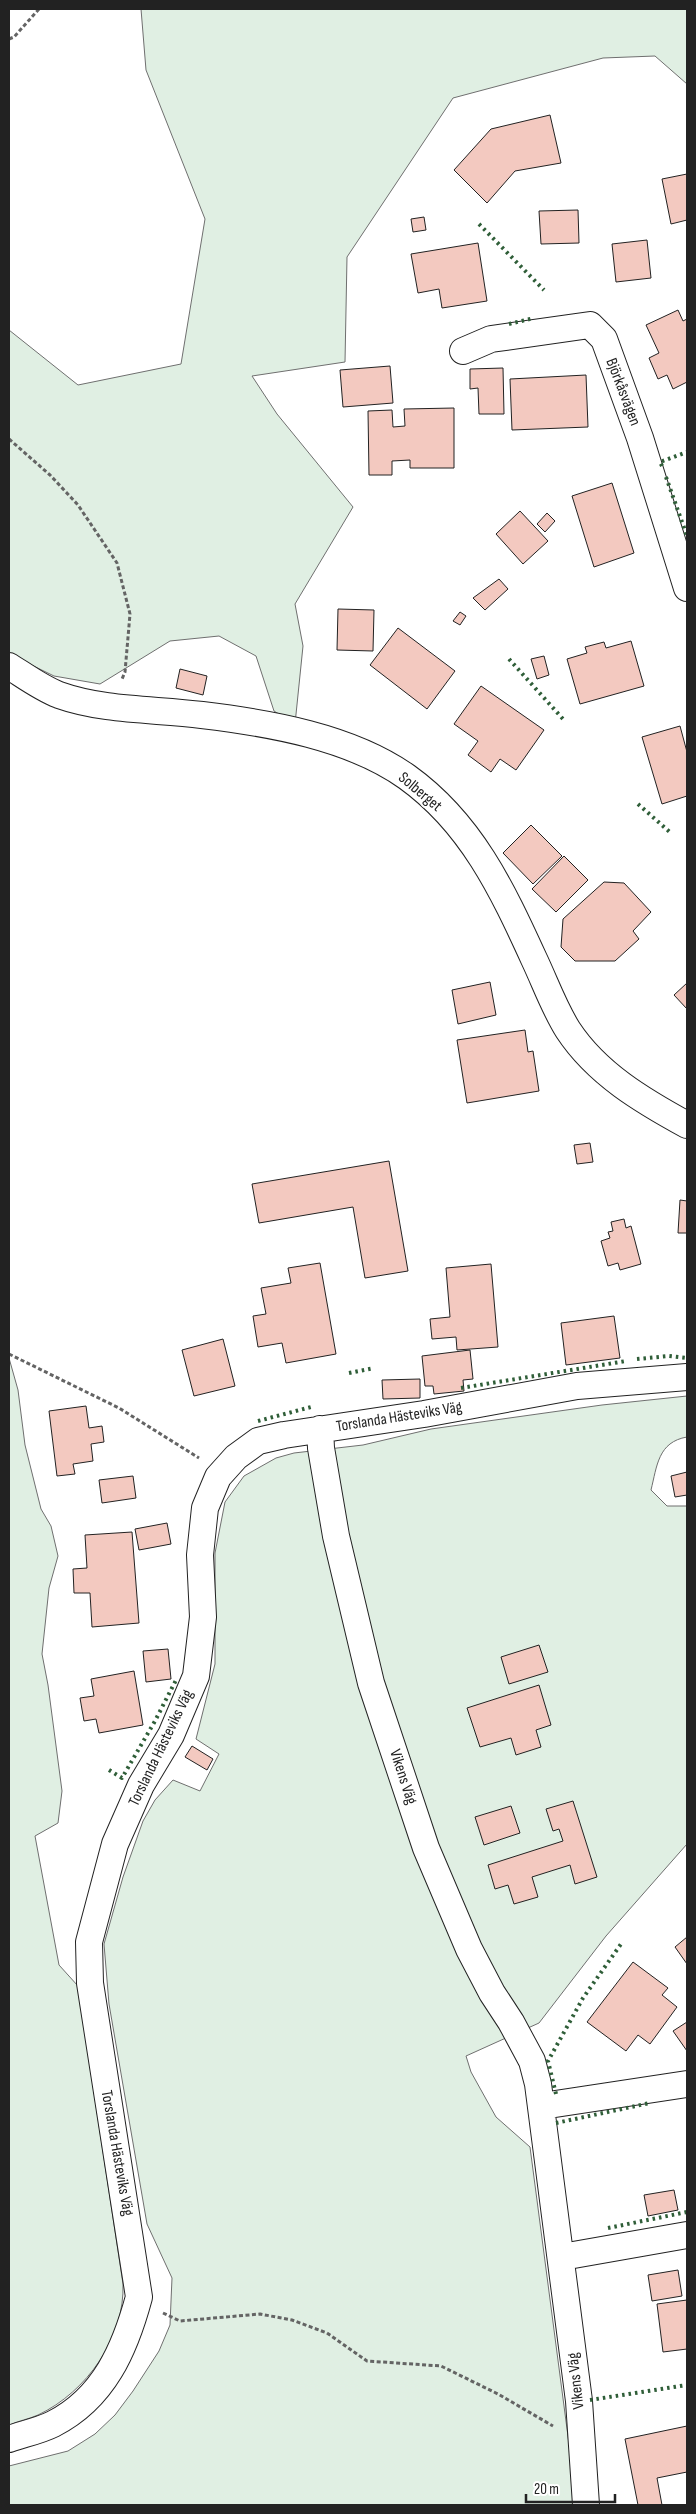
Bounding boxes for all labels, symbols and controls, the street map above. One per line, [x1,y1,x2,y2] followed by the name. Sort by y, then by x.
[601,355,645,429] street label: Björkåsvägen
[394,768,446,816] street label: Solberget
[335,1398,463,1436] street label: Torslanda Hästeviks Väg
[125,1687,197,1809] street label: Torslanda Hästeviks Väg
[385,1747,421,1807] street label: Vikens Väg
[97,2089,137,2217] street label: Torslanda Hästeviks Väg
[564,2352,588,2410] street label: Vikens Väg
[526,2472,615,2504] scale bar
[534,2480,559,2499] text: 20 m

